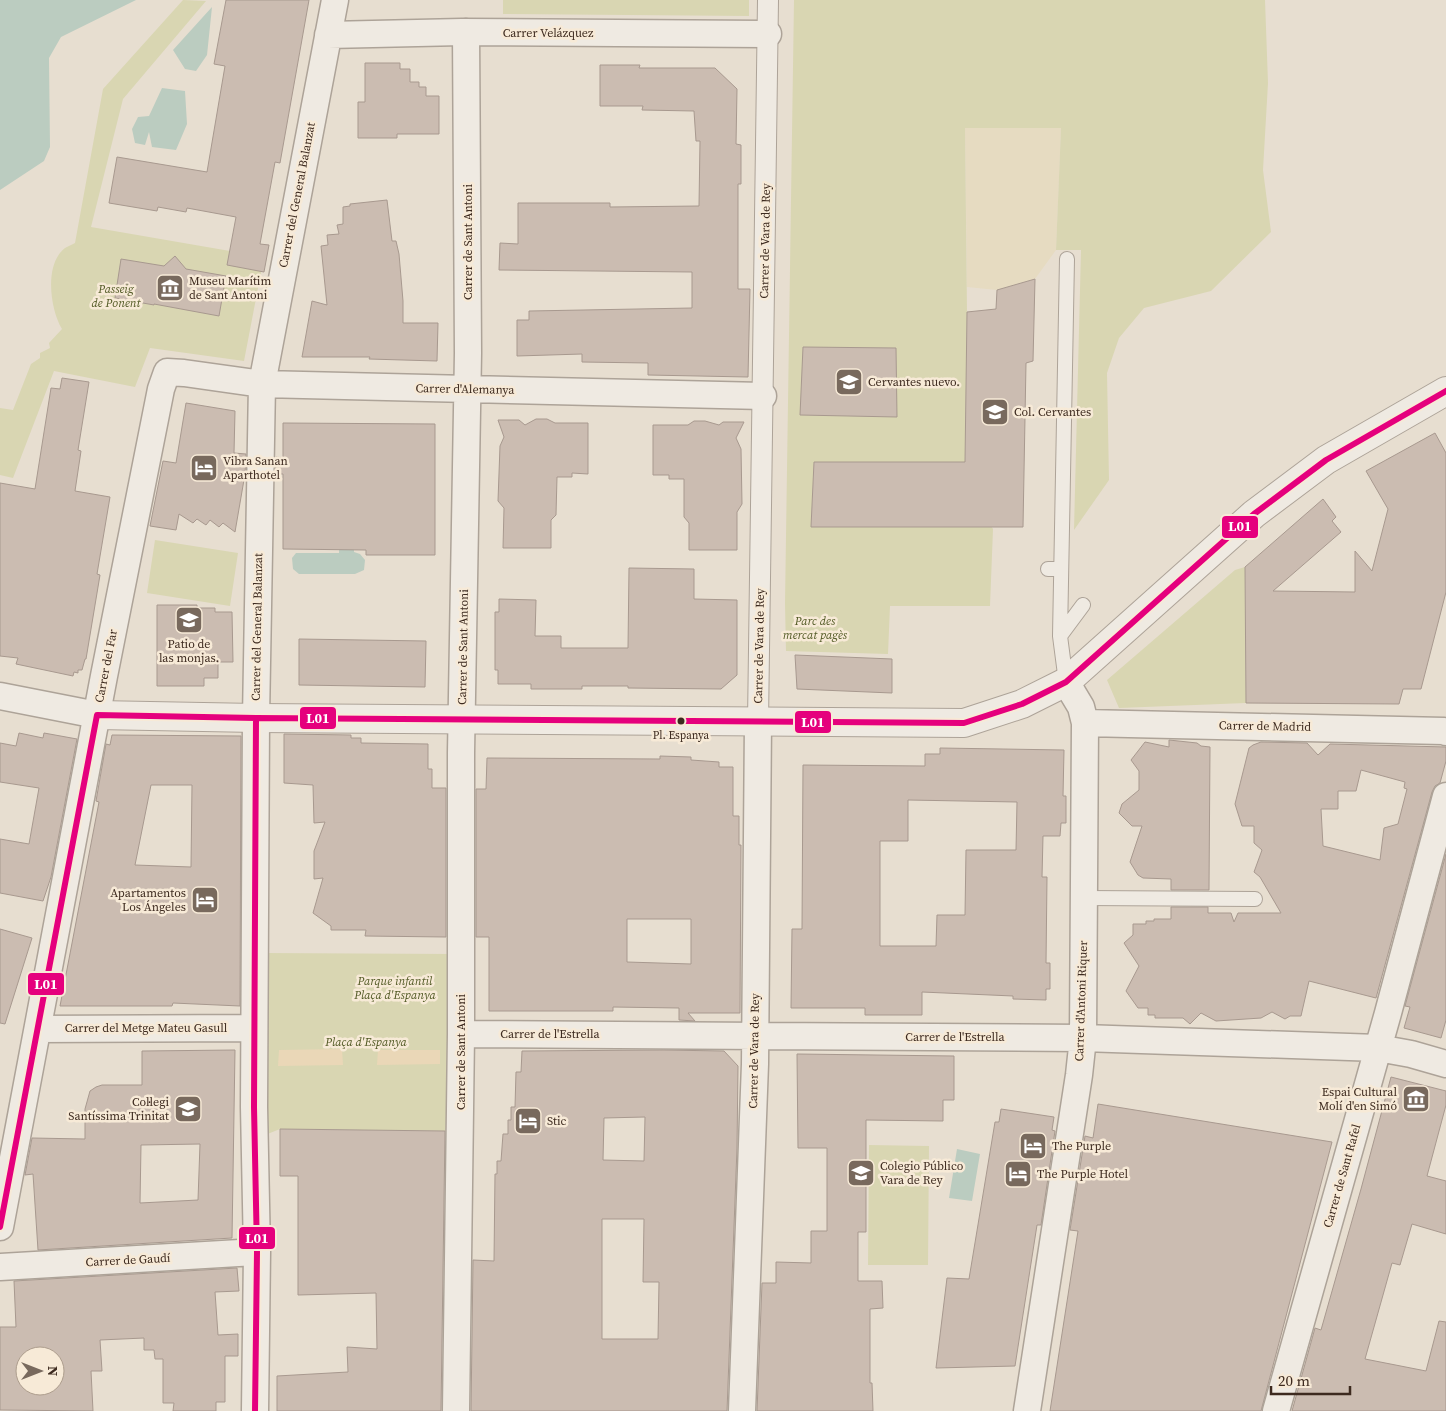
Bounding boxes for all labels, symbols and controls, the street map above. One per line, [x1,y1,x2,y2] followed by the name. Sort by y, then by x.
[503,25,594,41] street label: Carrer Velázquez
[275,121,319,269] street label: Carrer del General Balanzat
[756,182,774,299] street label: Carrer de Vara de Rey
[460,184,476,300] street label: Carrer de Sant Antoni
[155,273,185,303] museum icon: Museu Marítim de Sant Antoni
[189,273,271,303] place label: Museu Marítim de Sant Antoni
[92,281,141,311] park label: Passeig de Ponent
[834,367,864,397] school or university icon: Cervantes nuevo.
[868,374,960,390] place label: Cervantes nuevo.
[415,380,515,398] street label: Carrer d'Alemanya
[980,397,1010,427] school or university icon: Col. Cervantes
[1014,404,1091,420] place label: Col. Cervantes
[189,453,219,483] hotel icon: Vibra Sanan Aparthotel
[223,453,288,483] place label: Vibra Sanan Aparthotel
[1221,515,1259,539] line badge: L01
[1228,516,1252,536] text: L01
[248,553,266,701] street label: Carrer del General Balanzat
[750,587,768,704] street label: Carrer de Vara de Rey
[454,588,472,705] street label: Carrer de Sant Antoni
[174,605,204,635] school or university icon: Patio de las monjas.
[783,613,848,643] park label: Parc des mercat pagès
[91,628,121,704] street label: Carrer del Far
[159,636,219,666] place label: Patio de las monjas.
[299,706,337,730] line badge: L01
[306,708,330,728] text: L01
[794,710,832,734] line badge: L01
[801,712,825,732] text: L01
[676,716,686,726] marker: Pl. Espanya
[1219,717,1311,735] street label: Carrer de Madrid
[653,728,710,743] place label: Pl. Espanya
[110,885,186,915] place label: Apartamentos Los Ángeles
[190,885,220,915] hotel icon: Apartamentos Los Ángeles
[1071,940,1091,1062] street label: Carrer d'Antoni Riquer
[27,972,65,996] line badge: L01
[353,973,437,1003] park label: Parque infantil Plaça d'Espanya
[34,974,58,994] text: L01
[745,992,763,1109] street label: Carrer de Vara de Rey
[453,994,469,1110] street label: Carrer de Sant Antoni
[65,1020,228,1036] street label: Carrer del Metge Mateu Gasull
[500,1026,601,1042] street label: Carrer de l'Estrella
[905,1029,1006,1045] street label: Carrer de l'Estrella
[324,1034,408,1050] park label: Plaça d'Espanya
[1318,1084,1397,1114] place label: Espai Cultural Molí d'en Simó
[1401,1084,1431,1114] museum icon: Espai Cultural Molí d'en Simó
[68,1094,169,1124] place label: Col·legi Santíssima Trinitat
[173,1094,203,1124] school or university icon: Col·legi Santíssima Trinitat
[513,1106,543,1136] hotel icon: Stic
[547,1113,567,1129] place label: Stic
[1320,1122,1365,1230] street label: Carrer de Sant Rafel
[1018,1131,1048,1161] hotel icon: The Purple
[1052,1138,1111,1154] place label: The Purple
[846,1158,876,1188] school or university icon: Colegio Público Vara de Rey
[880,1158,964,1188] place label: Colegio Público Vara de Rey
[1003,1159,1033,1189] hotel icon: The Purple Hotel
[1037,1166,1128,1182] place label: The Purple Hotel
[238,1226,276,1250] line badge: L01
[245,1228,269,1248] text: L01
[85,1250,171,1270] street label: Carrer de Gaudí
[15,1346,65,1396] north arrow
[1271,1364,1350,1396] scale bar
[43,1366,63,1376] text: N
[1278,1370,1310,1391] text: 20 m

